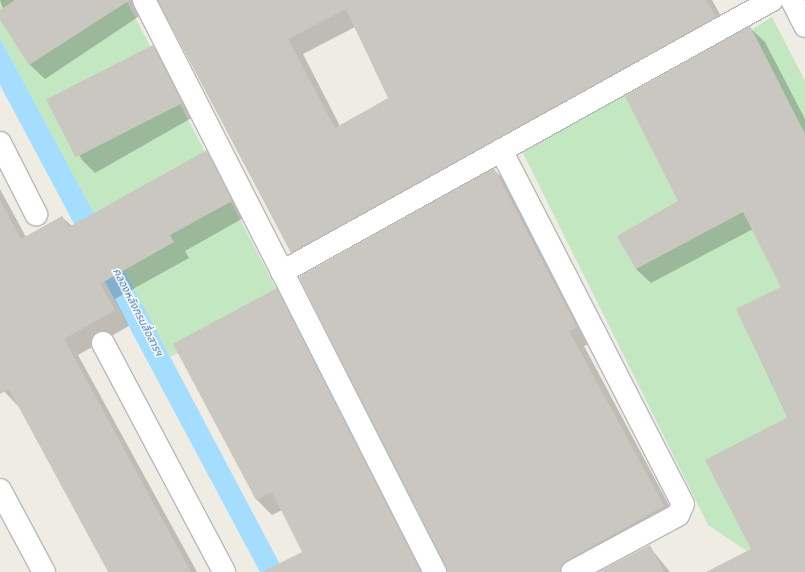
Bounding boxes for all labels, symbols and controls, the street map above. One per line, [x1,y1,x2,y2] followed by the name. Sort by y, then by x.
[110,266,166,358] water label: คลองหลังกรมสื่อสารฯ

